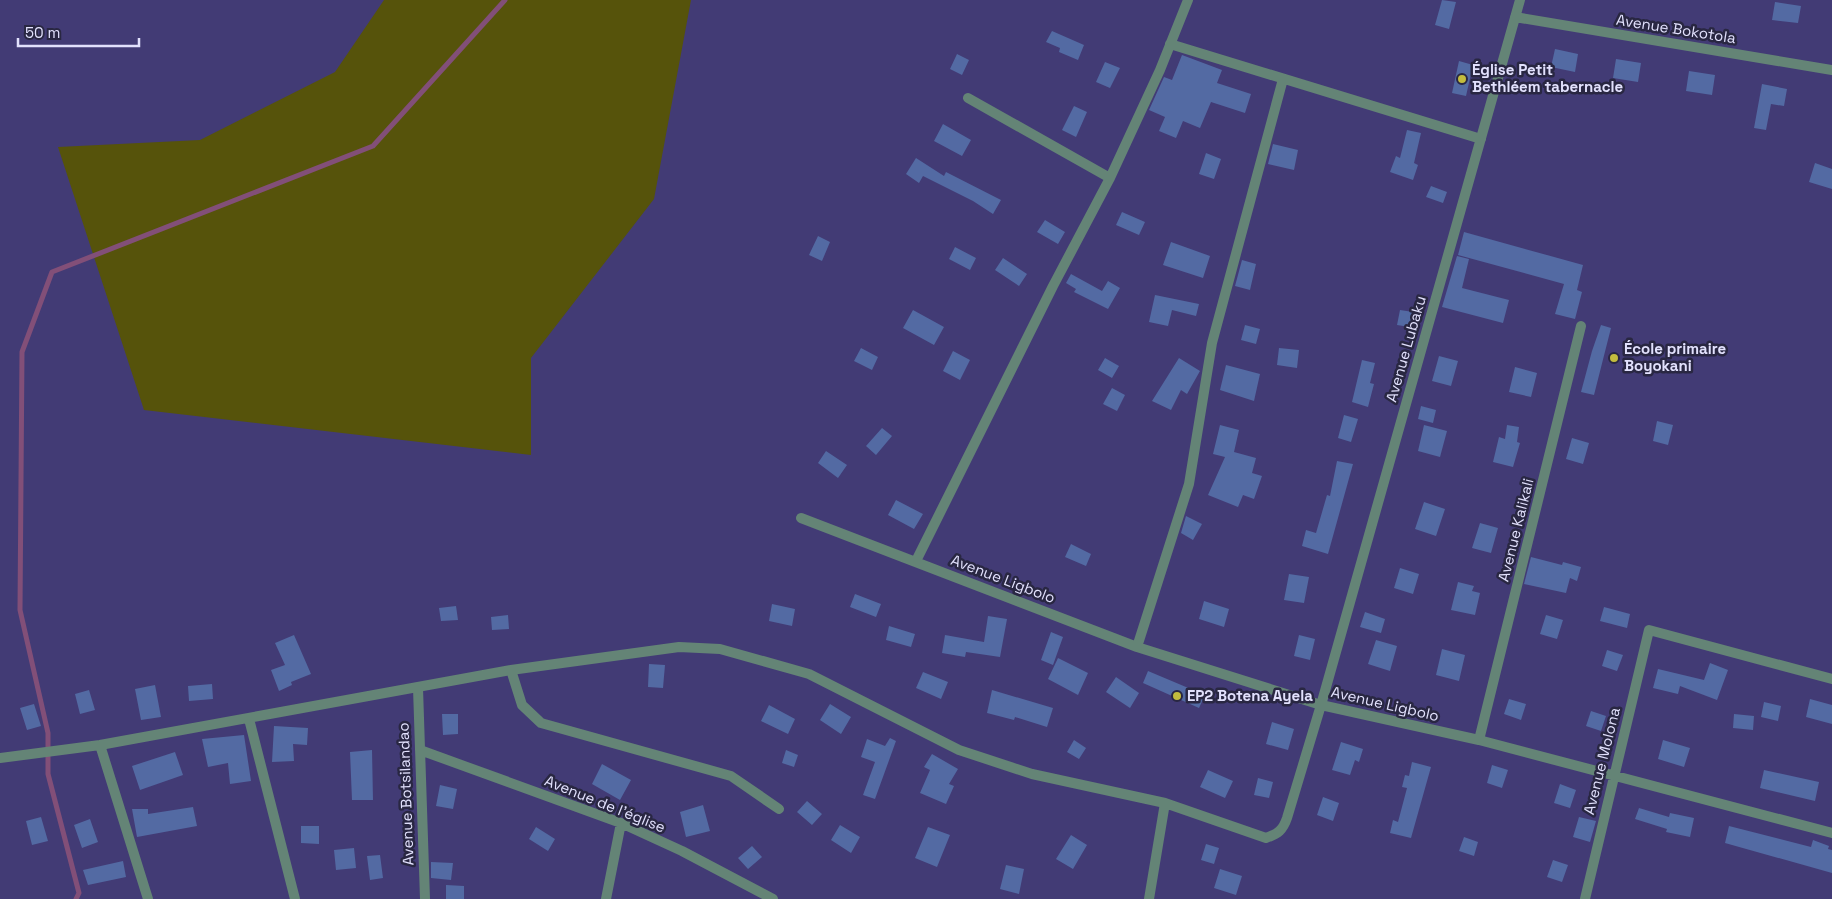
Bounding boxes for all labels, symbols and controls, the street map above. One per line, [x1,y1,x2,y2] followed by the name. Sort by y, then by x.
[1615,10,1738,47] street label: Avenue Bokotola
[18,15,139,47] scale bar
[25,23,60,42] text: 50 m
[1472,60,1624,96] place label: Église Petit Bethléem tabernacle
[1456,73,1468,85] marker: Église Petit Bethléem tabernacle
[1381,294,1430,404] street label: Avenue Lubaku
[1624,339,1726,375] place label: École primaire Boyokani
[1608,352,1620,364] marker: École primaire Boyokani
[1493,476,1538,584] street label: Avenue Kalikali
[948,550,1058,607] street label: Avenue Ligbolo
[1329,682,1441,725] street label: Avenue Ligbolo
[1187,686,1313,705] place label: EP2 Botena Ayela
[1171,690,1183,702] marker: EP2 Botena Ayela
[1579,705,1624,816] street label: Avenue Molona
[394,722,417,866] street label: Avenue Botsilandao
[542,771,669,837] street label: Avenue de l'église

